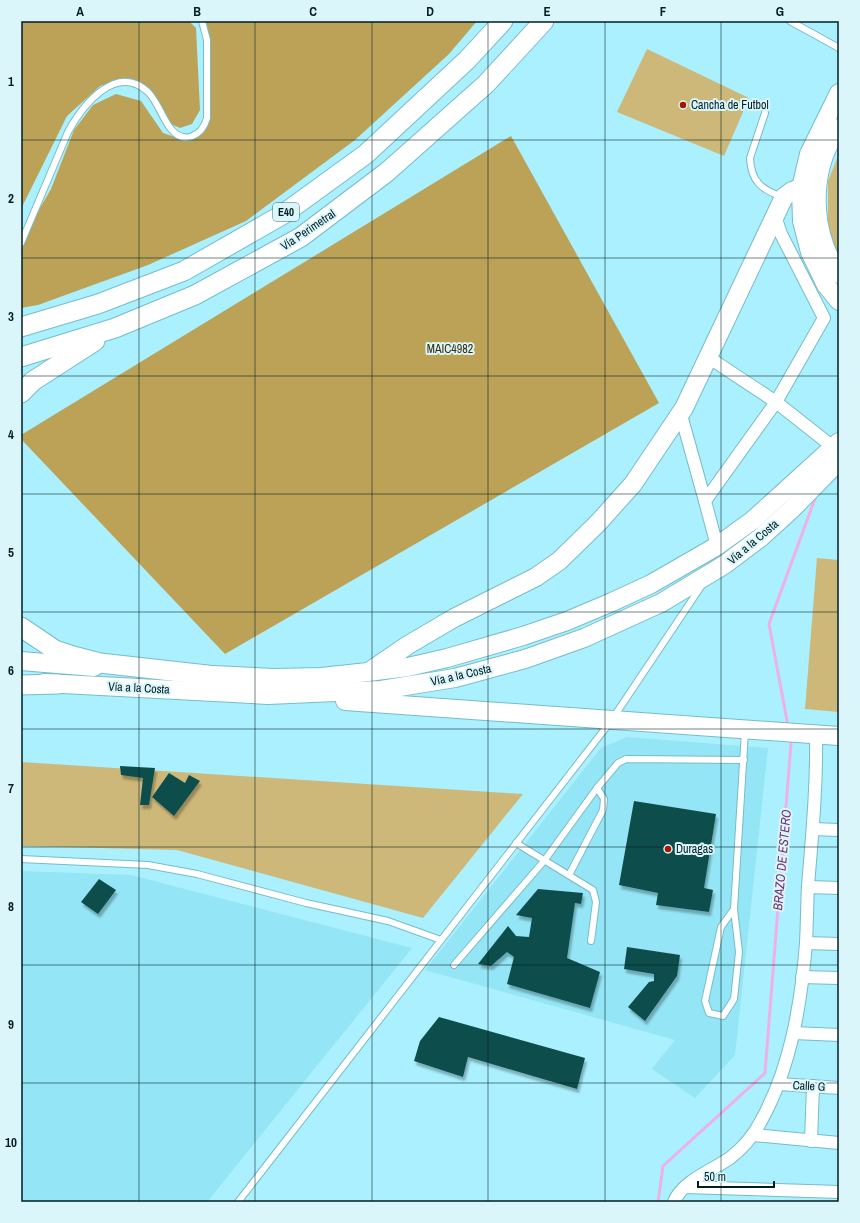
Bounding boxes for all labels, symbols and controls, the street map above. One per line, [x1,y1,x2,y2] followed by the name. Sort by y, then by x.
[76,3,84,20] text: A
[193,3,201,20] text: B
[309,3,317,20] text: C
[426,3,434,20] text: D
[543,3,551,20] text: E
[660,3,667,20] text: F
[776,3,784,20] text: G
[8,73,14,90] text: 1
[691,97,769,113] place label: Cancha de Futbol
[678,100,688,110] marker: Cancha de Futbol
[8,190,14,207] text: 2
[273,203,299,221] road number: E40
[278,206,338,254] street label: Vía Perimetral
[8,308,14,325] text: 3
[427,341,473,357] park label: MAIC4982
[8,426,14,443] text: 4
[724,516,782,568] street label: Vía a la Costa
[8,544,14,561] text: 5
[429,660,493,690] street label: Vía a la Costa
[8,662,14,679] text: 6
[108,678,171,698] street label: Vía a la Costa
[8,780,14,797] text: 7
[769,809,795,911] water label: BRAZO DE ESTERO
[676,841,713,857] place label: Duragas
[663,844,673,854] marker: Duragas
[8,898,14,915] text: 8
[8,1016,14,1033] text: 9
[792,1077,826,1095] street label: Calle G
[5,1134,17,1151] text: 10
[698,1163,774,1189] scale bar
[704,1169,726,1185] text: 50 m

